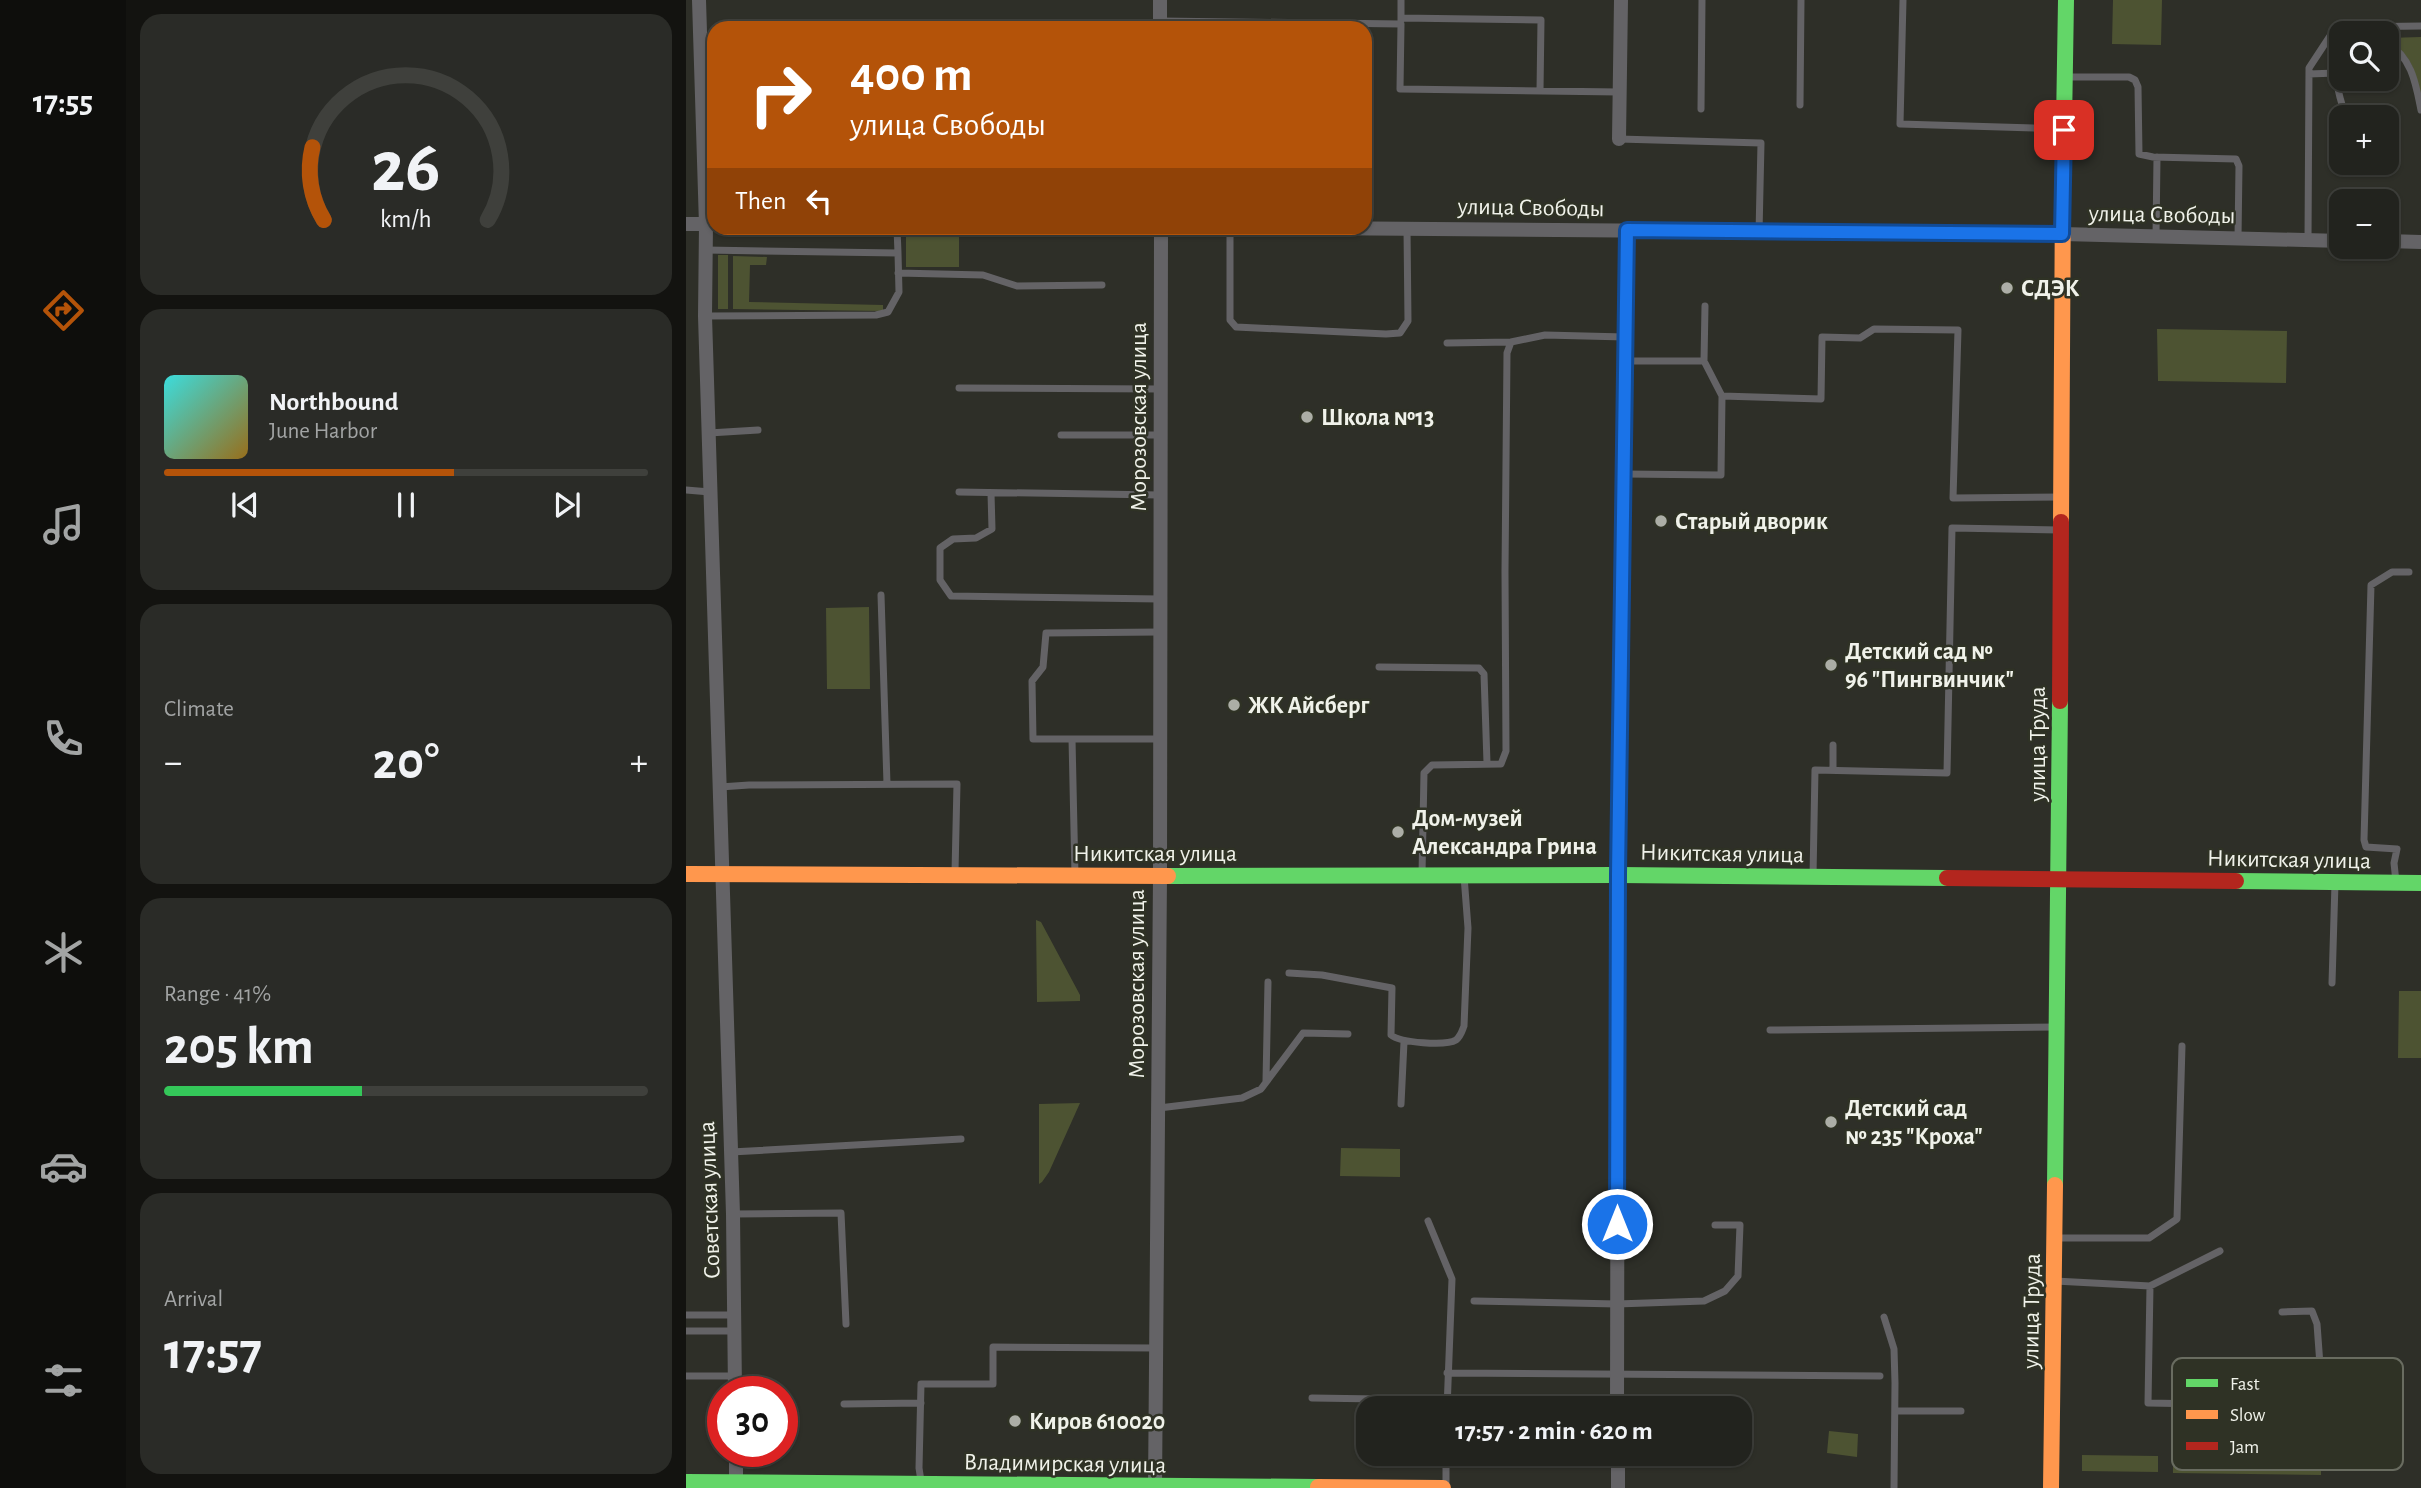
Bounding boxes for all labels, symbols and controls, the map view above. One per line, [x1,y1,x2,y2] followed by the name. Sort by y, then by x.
[2329,21,2399,259] map controls
[2329,21,2399,91] button: search
[735,49,826,140] icon: right
[850,51,973,100] text: 400 m
[33,86,93,118] text: 17:55
[2034,100,2094,160] pin
[2329,105,2399,175] button: +
[850,109,1046,141] text: улица Свободы
[2045,111,2083,149] icon: arrive
[371,133,441,206] text: 26
[800,182,838,220] icon: left
[735,188,786,214] text: Then
[2329,189,2399,259] button: −
[1456,195,1605,221] street label: улица Свободы
[2087,202,2236,228] street label: улица Свободы
[380,207,432,232] text: km/h
[2021,277,2080,301] place label: СДЭК
[1999,280,2015,296] marker: СДЭК
[39,286,88,335] icon: directions
[1127,322,1151,512] street label: Морозовская улица
[269,389,398,415] text: Northbound
[1321,406,1434,430] place label: Школа №13
[1299,409,1315,425] marker: Школа №13
[269,420,377,443] text: June Harbor
[226,486,264,524] icon: previous
[387,486,425,524] icon: pause
[548,486,586,524] icon: next
[39,500,88,549] icon: music
[1675,510,1828,534] place label: Старый дворик
[1653,513,1669,529] marker: Старый дворик
[1845,640,2014,692] place label: Детский сад № 96 "Пингвинчик"
[1823,657,1839,673] marker: Детский сад № 96 "Пингвинчик"
[2026,686,2050,803] street label: улица Труда
[1248,694,1369,718] place label: ЖК Айсберг
[1226,697,1242,713] marker: ЖК Айсберг
[164,698,234,721] text: Climate
[39,714,88,763] icon: phone
[373,736,439,788] text: 20°
[164,744,182,782] text: −
[630,744,648,782] text: +
[1412,807,1597,859] place label: Дом-музей Александра Грина
[1390,824,1406,840] marker: Дом-музей Александра Грина
[1640,841,1804,867] street label: Никитская улица
[1073,842,1237,866] street label: Никитская улица
[2207,847,2371,873] street label: Никитская улица
[1125,889,1149,1079] street label: Морозовская улица
[39,928,88,977] icon: climate
[164,983,271,1006] text: Range · 41%
[164,1021,314,1073] text: 205 km
[1845,1097,1983,1149] place label: Детский сад № 235 "Кроха"
[1823,1114,1839,1130] marker: Детский сад № 235 "Кроха"
[695,1121,725,1279] street label: Советская улица
[39,1142,88,1191] icon: car
[1580,1187,1654,1261] position arrow
[2019,1253,2045,1370] street label: улица Труда
[164,1288,223,1311] text: Arrival
[164,1326,262,1378] text: 17:57
[39,1356,88,1405] icon: filters
[2172,1358,2403,1470] legend
[2230,1375,2260,1394] text: Fast
[707,1376,798,1467] speed limit sign: 30
[2230,1406,2266,1425] text: Slow
[1029,1410,1165,1434] place label: Киров 610020
[1007,1413,1023,1429] marker: Киров 610020
[1455,1418,1653,1444] text: 17:57 · 2 min · 620 m
[2230,1438,2259,1457] text: Jam
[963,1450,1166,1478] street label: Владимирская улица

